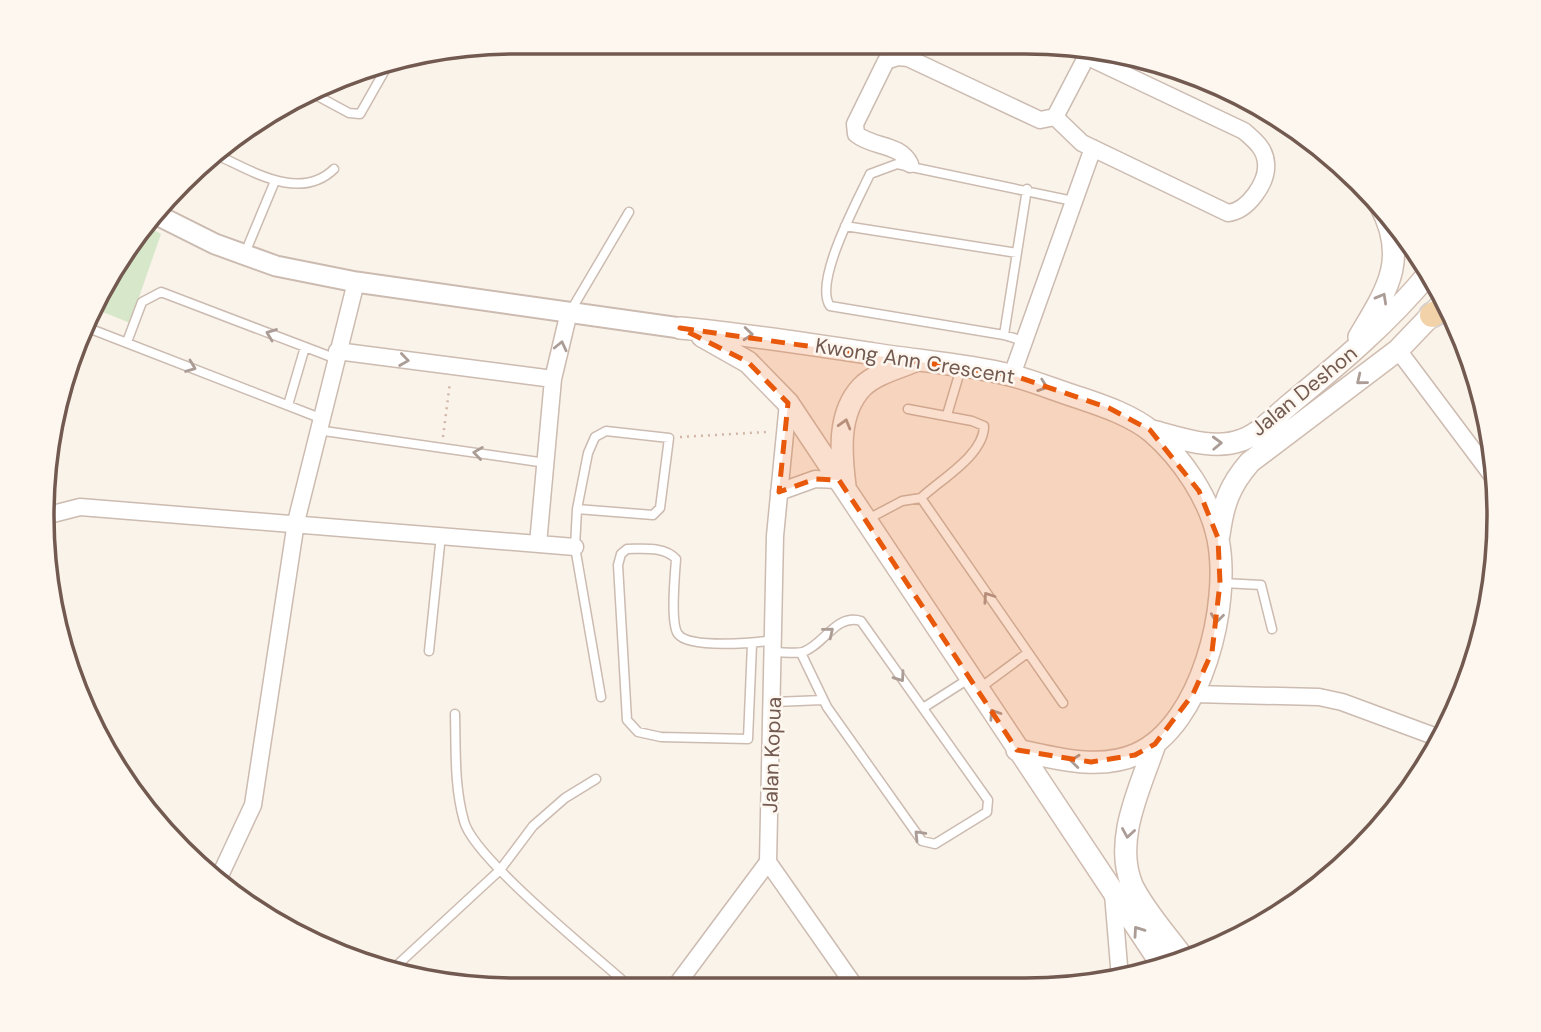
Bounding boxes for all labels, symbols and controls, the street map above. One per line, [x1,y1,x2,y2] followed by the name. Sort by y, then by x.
[1374,293,1387,305] one-way arrow
[742,327,753,342] one-way arrow
[265,328,277,342] one-way arrow
[813,331,1017,391] street label: Kwong Ann Crescent
[1245,339,1363,443] street label: Jalan Deshon
[553,340,568,352] one-way arrow
[398,352,410,367] one-way arrow
[184,359,196,373] one-way arrow
[1356,372,1369,384] one-way arrow
[1037,378,1049,392] one-way arrow
[837,419,852,431] one-way arrow
[1212,435,1223,451] one-way arrow
[472,446,484,461] one-way arrow
[984,592,996,605] one-way arrow
[1209,612,1224,624] one-way arrow
[821,628,834,640] one-way arrow
[892,669,904,682] one-way arrow
[756,696,788,814] street label: Jalan Kopua
[989,709,1002,722] one-way arrow
[1069,753,1081,768] one-way arrow
[1121,827,1136,839] one-way arrow
[914,830,927,843] one-way arrow
[1134,926,1146,939] one-way arrow

